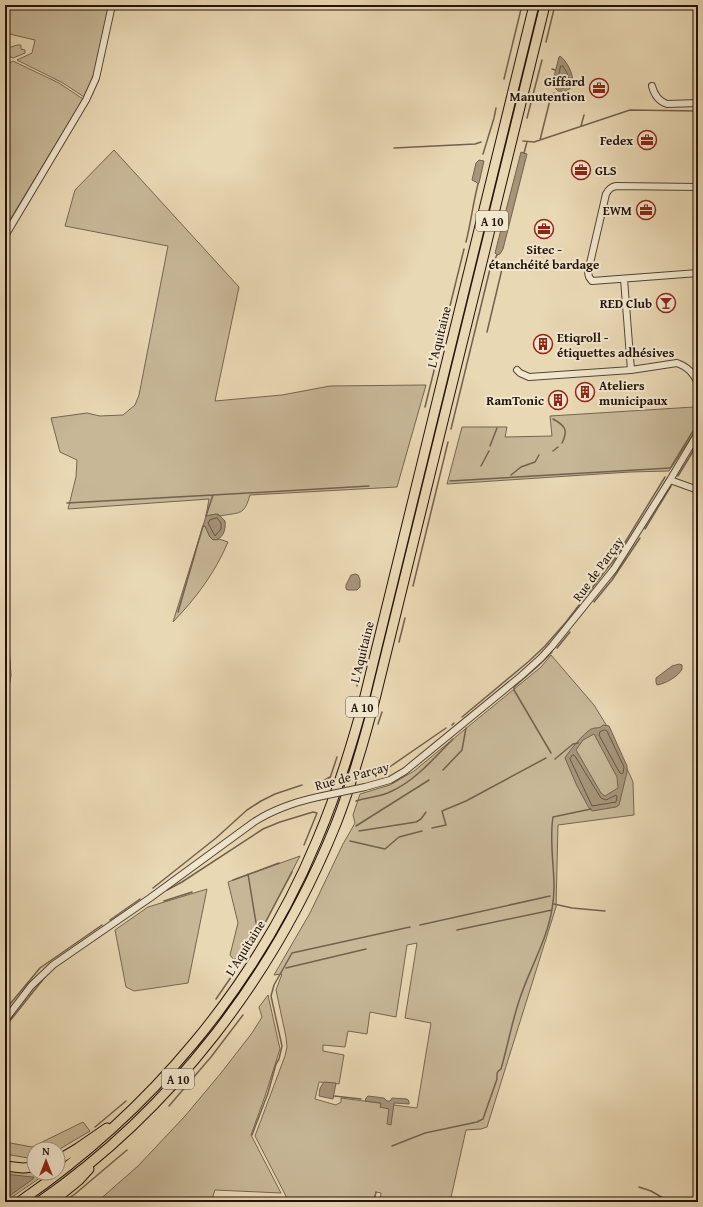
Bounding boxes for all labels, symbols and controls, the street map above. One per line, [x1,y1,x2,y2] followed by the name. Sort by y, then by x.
[509,72,586,106] place label: Giffard Manutention
[588,77,610,99] office icon: Giffard Manutention
[636,129,658,151] office icon: Fedex
[600,131,633,150] place label: Fedex
[570,159,592,181] office icon: GLS
[595,161,617,180] place label: GLS
[635,199,657,221] office icon: EWM
[603,201,632,220] place label: EWM
[476,211,508,231] road number: A 10
[533,218,555,240] office icon: Sitec - étanchéité bardage
[489,240,599,274] place label: Sitec - étanchéité bardage
[655,292,677,314] bar icon: RED Club
[600,294,652,313] place label: RED Club
[422,304,456,370] street label: L'Aquitaine
[557,328,675,362] place label: Etiqroll - étiquettes adhésives
[532,333,554,355] building icon: Etiqroll - étiquettes adhésives
[599,376,668,410] place label: Ateliers municipaux
[574,381,596,403] building icon: Ateliers municipaux
[547,389,569,411] building icon: RamTonic
[486,391,544,410] place label: RamTonic
[568,532,628,605] street label: Rue de Parçay
[345,619,379,685] street label: L'Aquitaine
[346,697,378,717] road number: A 10
[313,757,392,795] street label: Rue de Parçay
[220,916,270,980] street label: L'Aquitaine
[162,1069,194,1089] road number: A 10
[26,1141,66,1181] north arrow
[42,1143,50,1159] text: N

